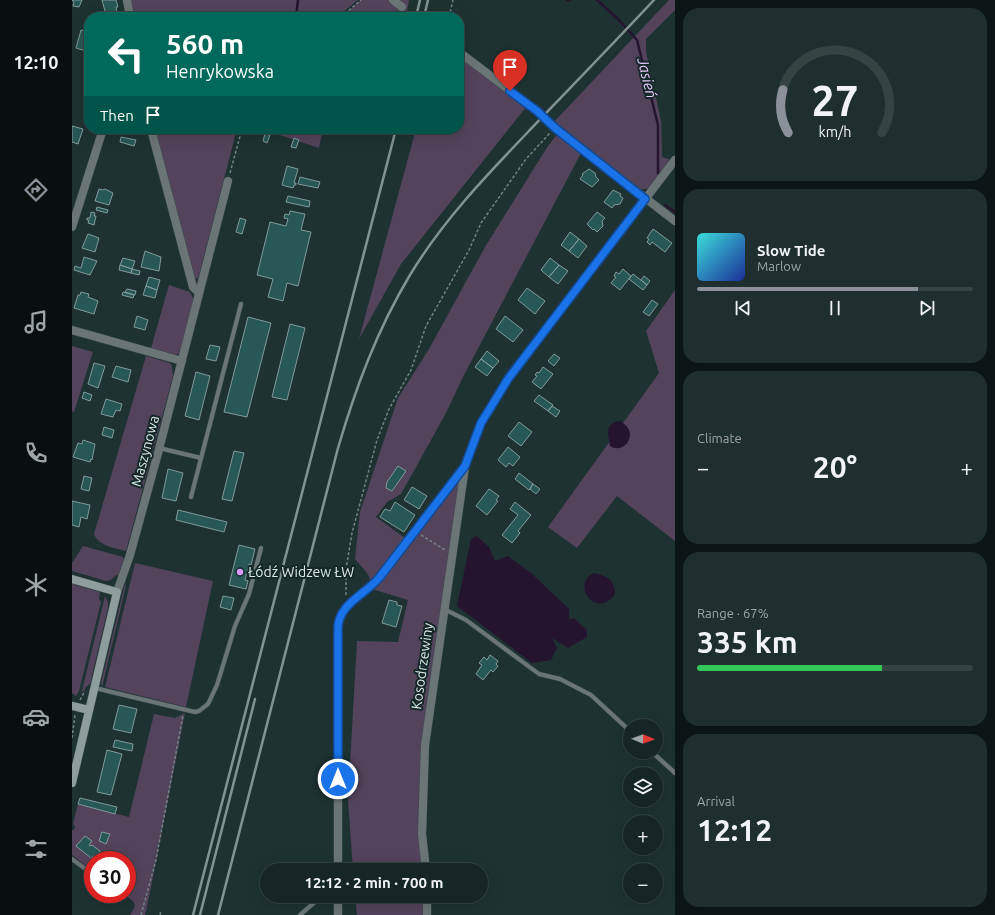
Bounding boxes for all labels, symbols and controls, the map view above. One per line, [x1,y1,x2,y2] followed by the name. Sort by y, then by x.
[100,28,152,80] icon: left
[166,28,244,59] text: 560 m
[493,50,527,91] pin
[13,52,59,72] text: 12:10
[634,55,661,100] water label: Jasień
[499,56,521,78] icon: arrive
[166,61,274,81] text: Henrykowska
[812,77,858,124] text: 27
[142,104,164,126] icon: arrive
[100,107,134,124] text: Then
[819,123,851,139] text: km/h
[22,176,50,204] icon: directions
[757,242,825,259] text: Slow Tide
[757,259,801,273] text: Marlow
[732,297,754,319] icon: previous
[824,297,846,319] icon: pause
[916,297,938,319] icon: next
[22,308,50,336] icon: music
[128,414,162,488] street label: Maszynowa
[697,431,742,445] text: Climate
[22,439,50,467] icon: phone
[813,450,857,484] text: 20°
[697,455,709,480] text: −
[961,455,973,480] text: +
[248,564,354,580] place label: Łódź Widzew ŁW
[235,567,245,577] marker: Łódź Widzew ŁW
[22,571,50,599] icon: climate
[697,606,769,620] text: Range · 67%
[408,621,436,710] street label: Kosodrzewiny
[697,625,798,659] text: 335 km
[22,703,50,731] icon: car
[623,719,663,759] north arrow
[623,719,663,903] map controls
[317,758,359,800] position arrow
[623,767,663,807] button: layers
[697,794,735,808] text: Arrival
[697,813,772,847] text: 12:12
[623,815,663,855] button: +
[22,835,50,863] icon: filters
[84,851,136,903] speed limit sign: 30
[623,863,663,903] button: −
[305,874,443,891] text: 12:12 · 2 min · 700 m

